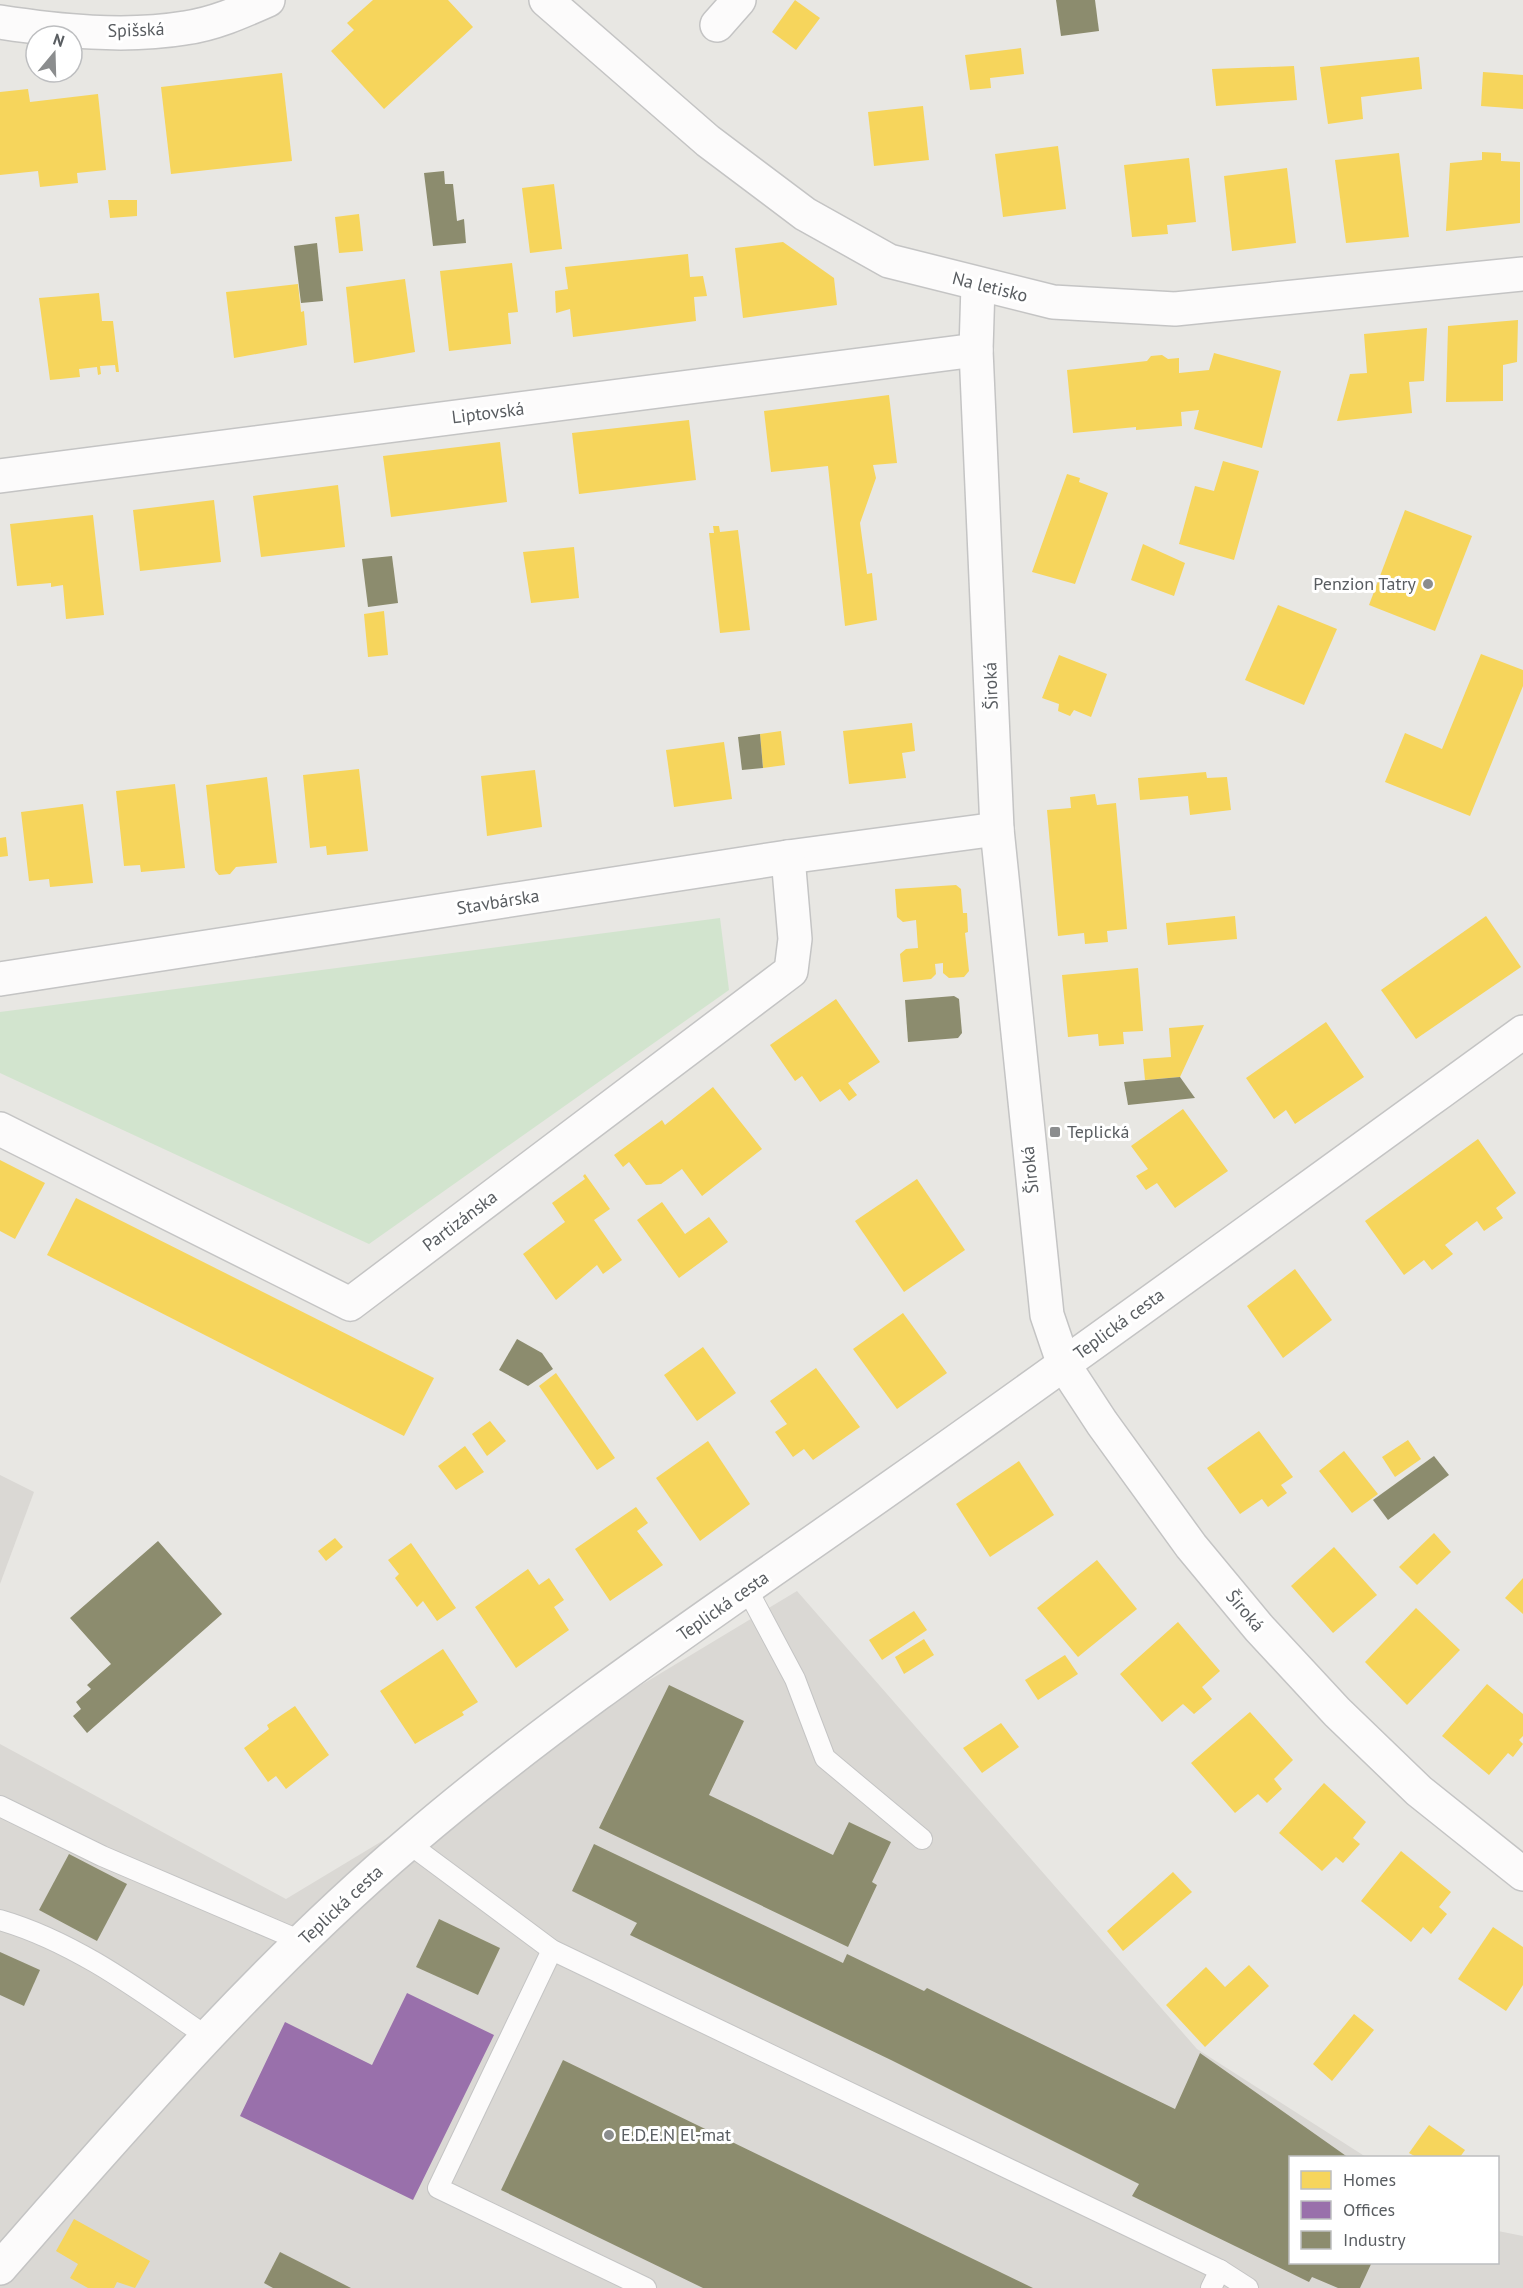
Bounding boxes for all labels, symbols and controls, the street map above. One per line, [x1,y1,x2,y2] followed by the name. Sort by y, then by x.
[107,17,165,42] street label: Spišská
[24,24,84,84] north arrow
[51,29,67,51] text: N
[950,266,1030,307] street label: Na letisko
[450,397,526,428] street label: Liptovská
[1313,572,1417,595] place label: Penzion Tatry
[1421,577,1435,591] marker: Penzion Tatry
[978,662,1003,710] street label: Široká
[455,884,541,919] street label: Stavbárska
[1067,1120,1129,1143] place label: Teplická
[1048,1125,1062,1139] marker: Teplická
[1016,1145,1043,1195] street label: Široká
[418,1185,502,1256] street label: Partizánska
[1069,1283,1169,1364] street label: Teplická cesta
[672,1566,773,1646] street label: Teplická cesta
[1221,1585,1270,1636] street label: Široká
[294,1860,387,1949] street label: Teplická cesta
[621,2123,731,2146] place label: E.D.E.N El-mat
[602,2128,616,2142] marker: E.D.E.N El-mat
[1289,2156,1499,2264] legend
[1343,2168,1396,2191] text: Homes
[1343,2198,1395,2221] text: Offices
[1343,2228,1406,2251] text: Industry

